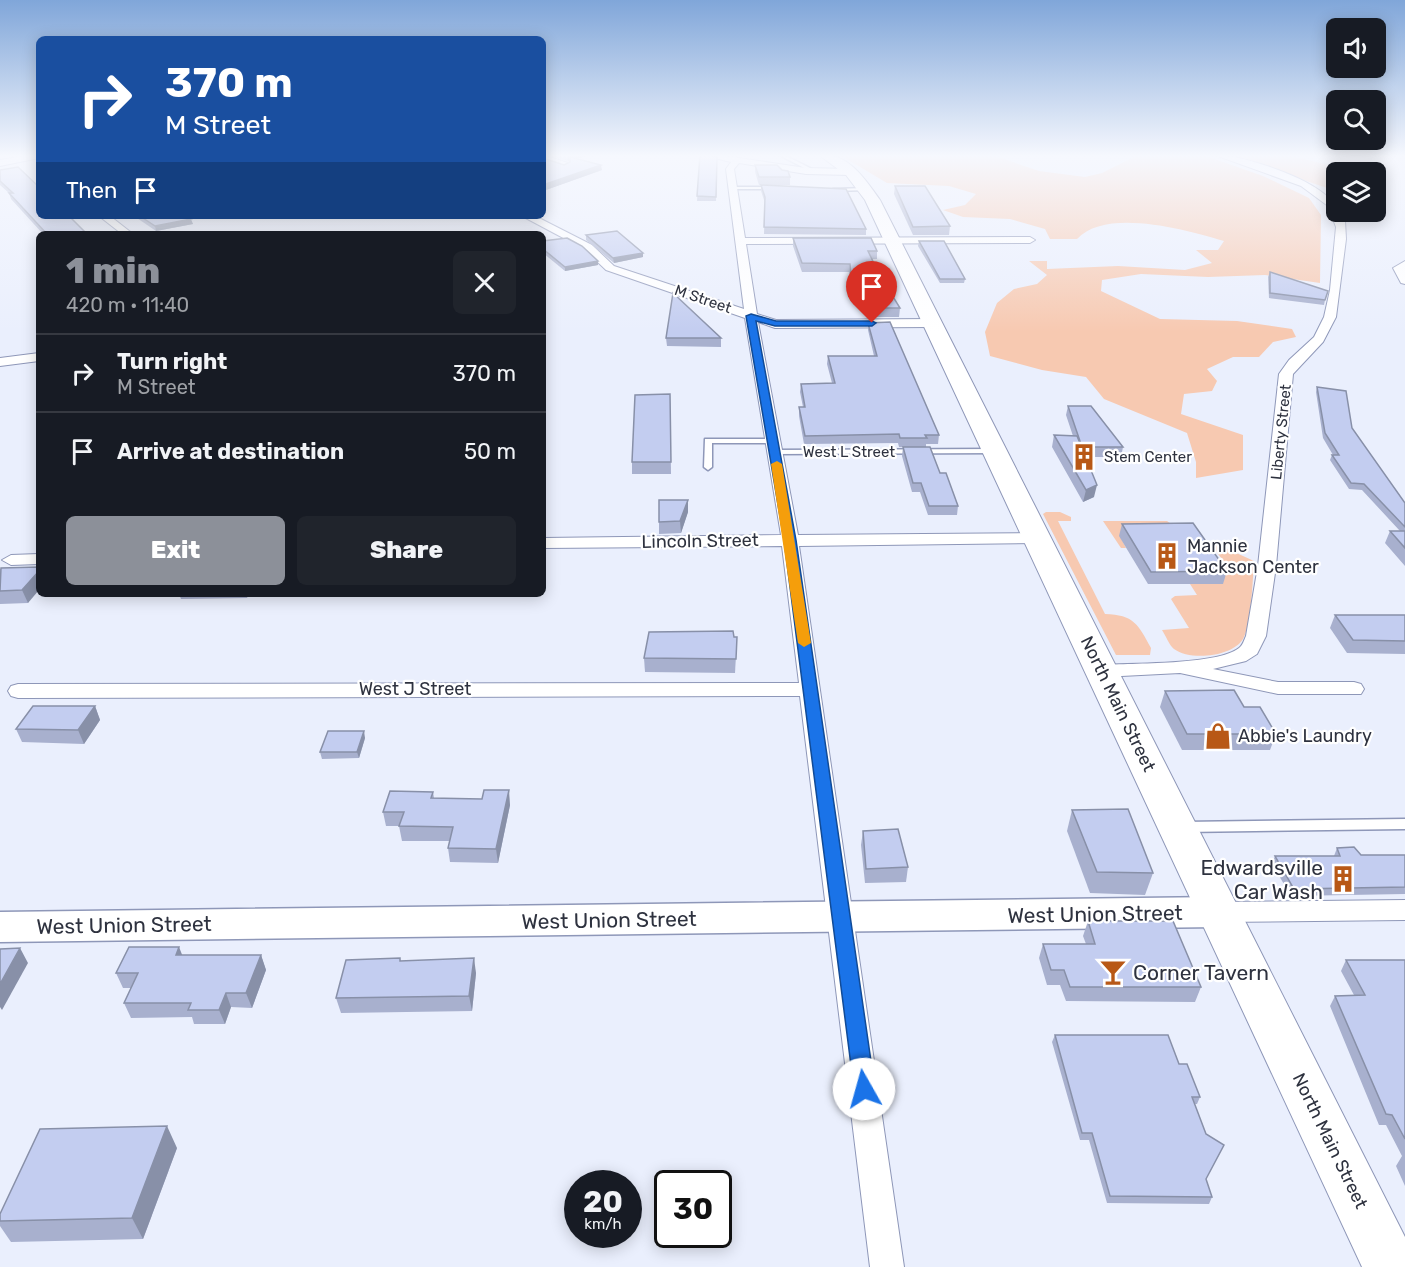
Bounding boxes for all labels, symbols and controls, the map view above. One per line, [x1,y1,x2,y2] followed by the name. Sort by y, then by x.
[1326,18,1386,222] map controls
[1326,18,1386,78] button: sound
[165,58,293,108] text: 370 m
[66,60,144,138] icon: right
[1326,90,1386,150] button: search
[165,109,271,141] text: M Street
[1326,162,1386,222] button: layers
[129,174,162,207] icon: arrive
[66,177,117,204] text: Then
[66,249,160,292] text: 1 min
[453,251,516,314] button: close
[846,261,897,323] pin
[855,270,888,303] icon: arrive
[672,281,734,317] street label: M Street
[66,293,189,317] text: 420 m · 11:40
[117,348,227,375] text: Turn right
[66,357,99,390] icon: right
[453,360,516,387] text: 370 m
[117,375,196,399] text: M Street
[1267,383,1295,481] street label: Liberty Street
[66,435,99,468] icon: arrive
[117,438,344,465] text: Arrive at destination
[464,438,516,465] text: 50 m
[1069,442,1099,472] building icon: Stem Center
[803,443,895,461] street label: West L Street
[1104,448,1192,466] place label: Stem Center
[66,516,285,585] button: Exit
[297,516,516,585] button: Share
[641,529,759,553] street label: Lincoln Street
[1187,535,1319,578] place label: Mannie Jackson Center
[1152,541,1182,571] building icon: Mannie Jackson Center
[1076,633,1160,775] street label: North Main Street
[359,678,471,700] street label: West J Street
[1203,721,1233,751] shop icon: Abbie's Laundry
[1238,725,1372,747] place label: Abbie's Laundry
[1201,855,1323,904] place label: Edwardsville Car Wash
[1328,864,1358,894] building icon: Edwardsville Car Wash
[1007,900,1183,928] street label: West Union Street
[521,906,697,934] street label: West Union Street
[36,911,212,939] street label: West Union Street
[1098,957,1128,987] bar icon: Corner Tavern
[1133,960,1269,985] place label: Corner Tavern
[832,1057,896,1121] position arrow
[1288,1070,1372,1212] street label: North Main Street
[654,1170,732,1248] speed limit sign: 30
[583,1184,623,1220] text: 20
[584,1215,622,1233] text: km/h

